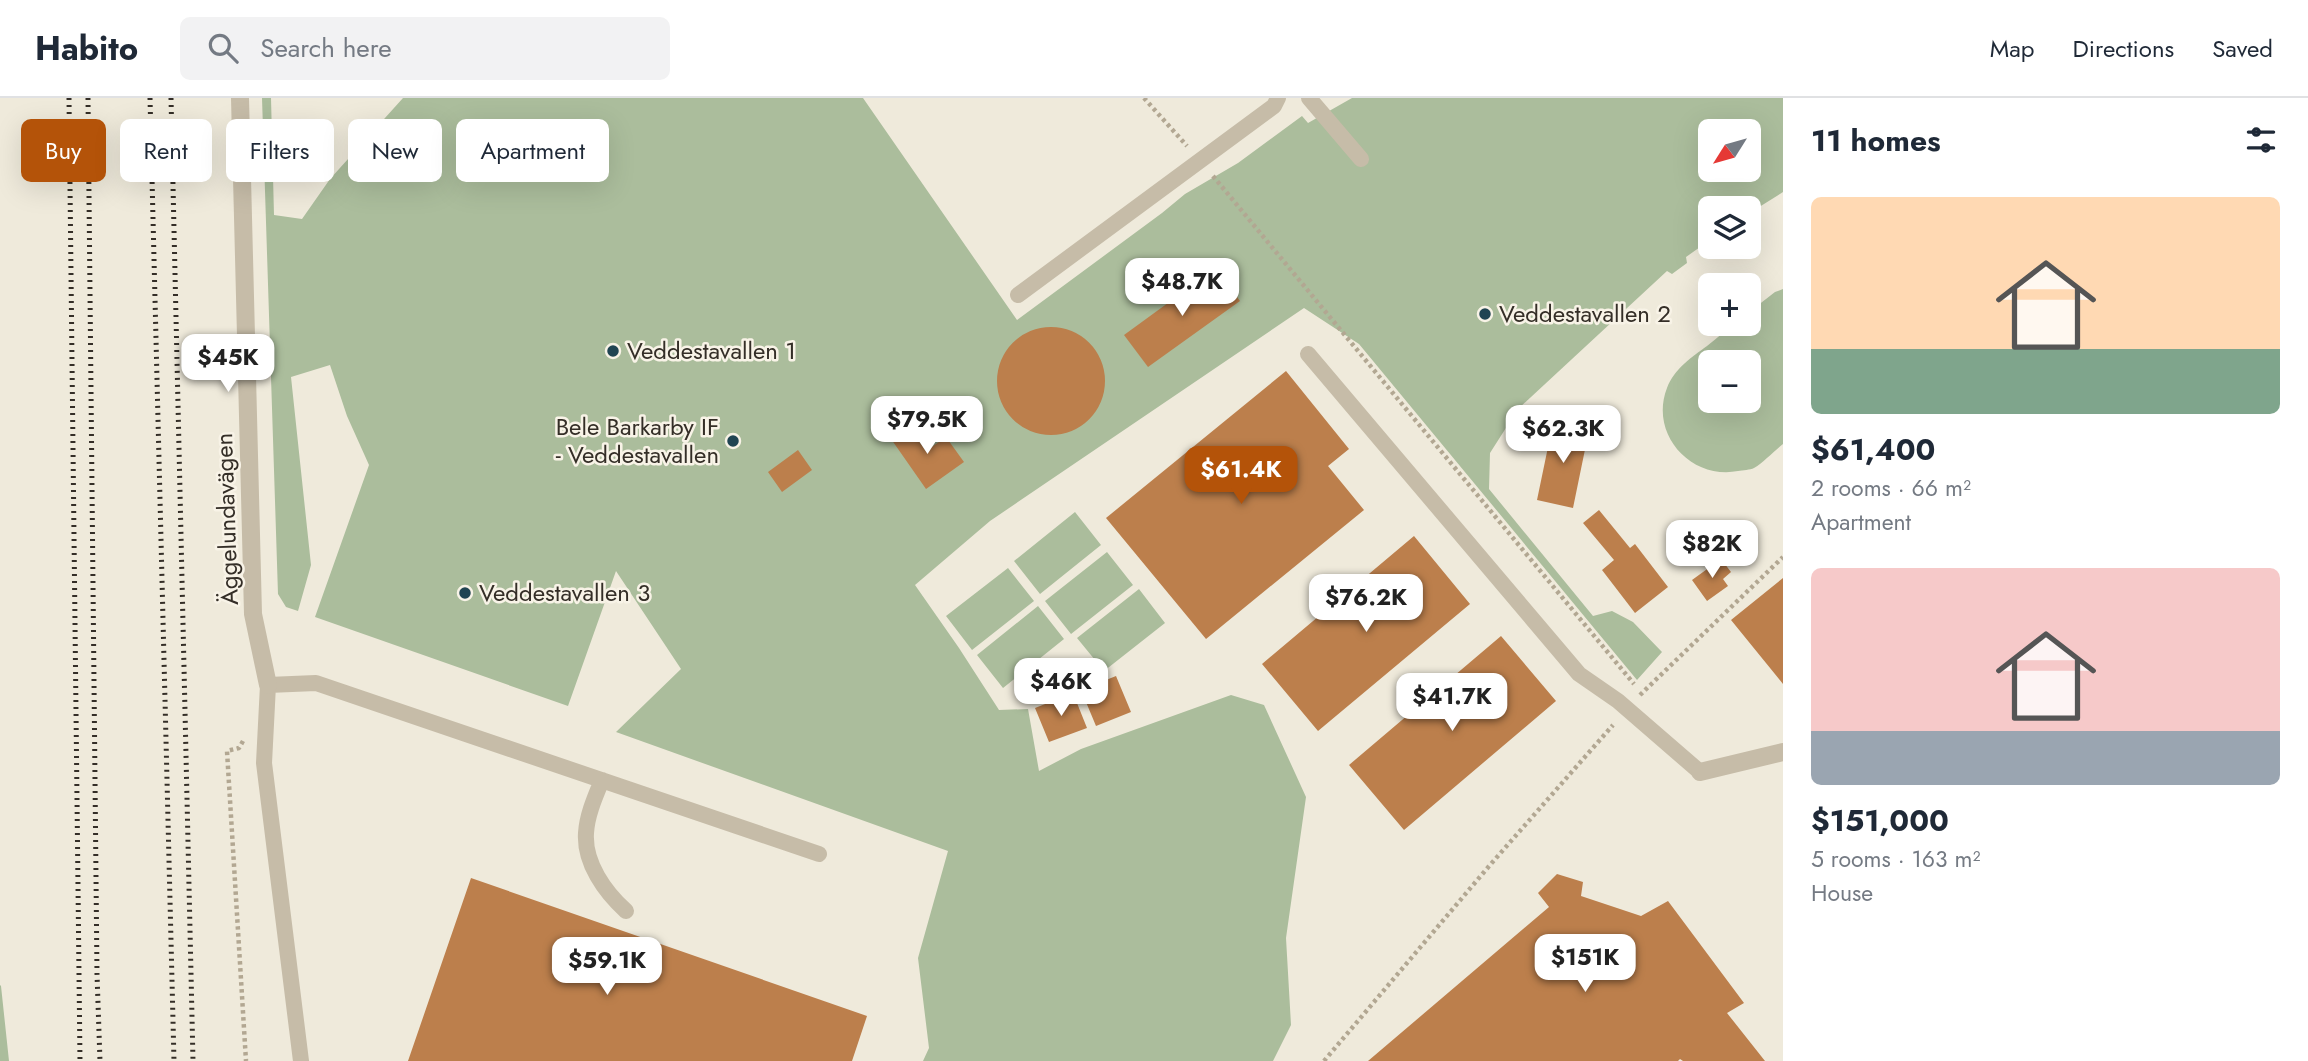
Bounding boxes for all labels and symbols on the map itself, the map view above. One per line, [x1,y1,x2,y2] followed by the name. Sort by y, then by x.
[1698,119,1760,182] north arrow
[1125,258,1239,318] pin: $48.7K
[1499,296,1671,331] place label: Veddestavallen 2
[1477,306,1493,322] marker: Veddestavallen 2
[627,333,796,368] place label: Veddestavallen 1
[187,334,269,394] pin: $45K
[605,343,621,359] marker: Veddestavallen 1
[870,396,984,456] pin: $79.5K
[1506,406,1620,465] pin: $62.3K
[556,409,719,472] place label: Bele Barkarby IF - Veddestavallen
[206,432,247,606] street label: Äggelundavägen
[725,433,741,449] marker: Bele Barkarby IF - Veddestavallen
[1184,446,1298,506] pin: $61.4K
[1671,520,1753,580] pin: $82K
[1309,574,1423,634] pin: $76.2K
[479,575,650,610] place label: Veddestavallen 3
[457,585,473,601] marker: Veddestavallen 3
[1020,658,1102,718] pin: $46K
[1395,674,1509,733] pin: $41.7K
[1536,934,1634,994] pin: $151K
[550,937,664,997] pin: $59.1K

